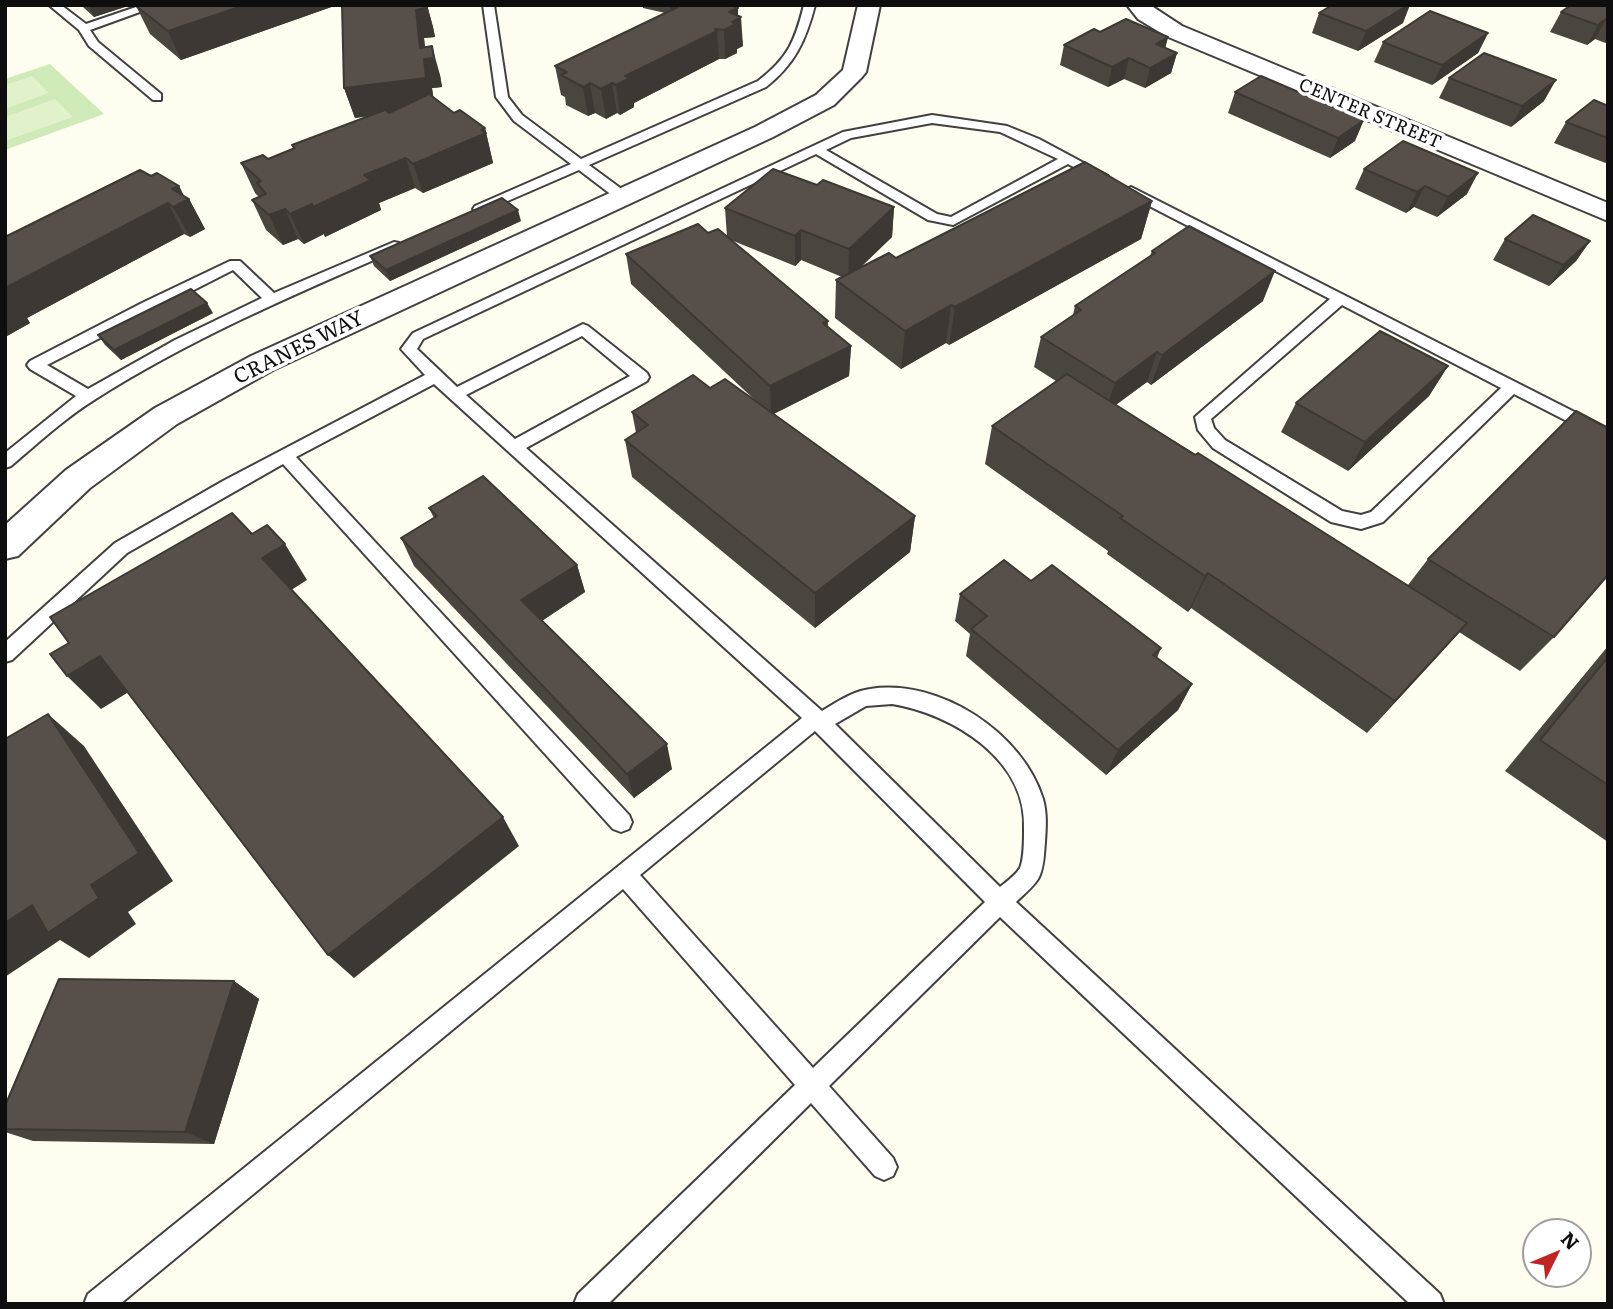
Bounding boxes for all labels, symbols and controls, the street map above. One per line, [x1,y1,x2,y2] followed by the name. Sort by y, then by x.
[1295,74,1445,154] street label: CENTER STREET
[230,306,368,390] street label: CRANES WAY
[1522,1218,1592,1288] north arrow
[1555,1225,1587,1255] text: N

